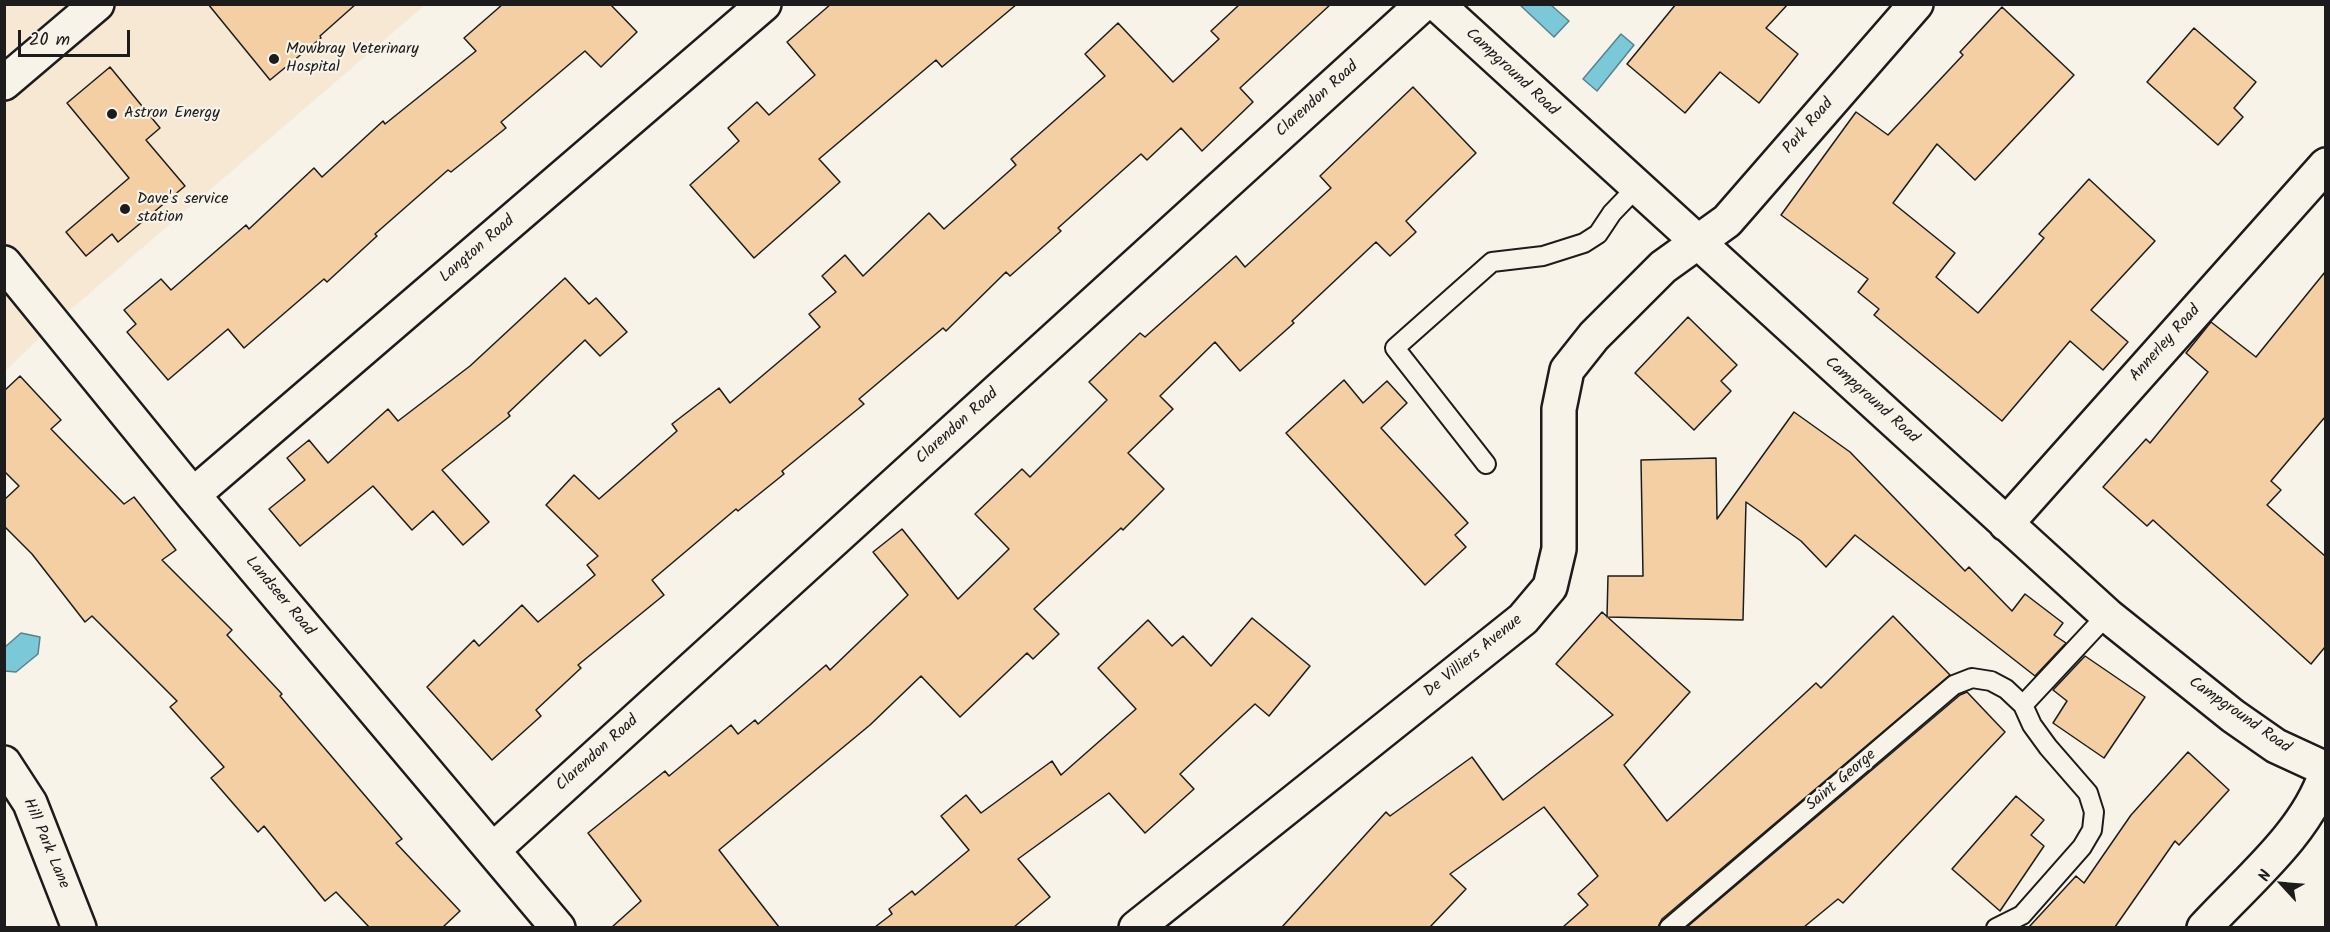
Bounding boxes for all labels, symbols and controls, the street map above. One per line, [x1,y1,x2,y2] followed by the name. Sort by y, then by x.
[21,18,134,56] scale bar
[1460,25,1562,121] street label: Campground Road
[29,26,70,55] text: 20 m
[286,40,419,78] place label: Mowbray Veterinary Hospital
[267,52,281,66] marker: Mowbray Veterinary Hospital
[1273,58,1363,142] street label: Clarendon Road
[1780,95,1838,159] street label: Park Road
[124,104,220,124] place label: Astron Energy
[105,107,119,121] marker: Astron Energy
[137,190,229,228] place label: Dave's service station
[118,202,132,216] marker: Dave's service station
[437,212,519,288] street label: Langton Road
[2127,302,2205,386] street label: Annerley Road
[1820,354,1922,448] street label: Campground Road
[913,385,1003,469] street label: Clarendon Road
[240,553,318,641] street label: Landseer Road
[1421,612,1527,702] street label: De Villiers Avenue
[2184,674,2294,758] street label: Campground Road
[553,712,643,796] street label: Clarendon Road
[1803,746,1881,816] street label: Saint George
[17,796,73,892] street label: Hill Park Lane
[2252,854,2312,914] north arrow
[2252,866,2279,886] text: N

